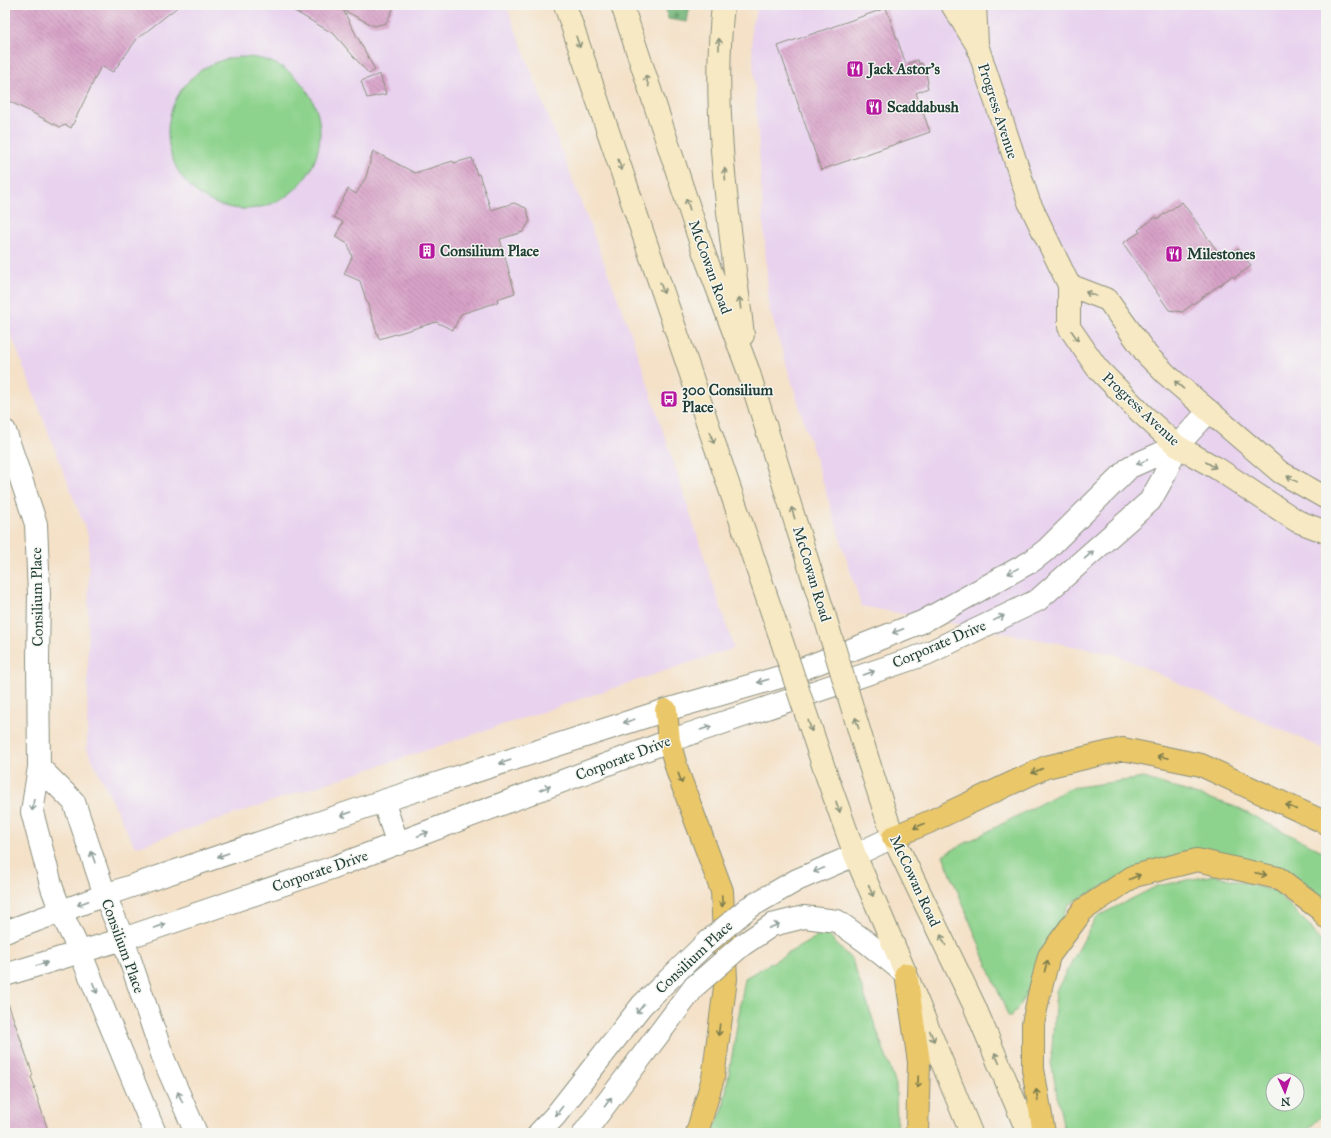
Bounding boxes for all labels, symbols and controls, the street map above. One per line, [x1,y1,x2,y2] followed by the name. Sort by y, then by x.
[575,35,582,48] one-way arrow
[715,38,723,51] one-way arrow
[845,59,865,79] restaurant icon: Jack Astor's
[866,60,940,79] place label: Jack Astor's
[974,61,1022,161] street label: Progress Avenue
[642,75,650,87] one-way arrow
[864,97,884,117] restaurant icon: Scaddabush
[887,98,959,116] place label: Scaddabush
[617,158,624,171] one-way arrow
[721,168,728,181] one-way arrow
[683,198,691,210] one-way arrow
[685,217,736,317] street label: McCowan Road
[417,241,437,261] building icon: Consilium Place
[440,242,540,260] place label: Consilium Place
[1164,244,1184,264] restaurant icon: Milestones
[1187,245,1256,263] place label: Milestones
[658,282,666,294] one-way arrow
[1085,289,1097,297] one-way arrow
[736,297,743,310] one-way arrow
[1071,330,1079,341] one-way arrow
[1098,368,1184,450] street label: Progress Avenue
[682,381,773,416] place label: 300 Consilium Place
[1174,381,1185,390] one-way arrow
[659,389,679,409] bus stop icon: 300 Consilium Place
[709,431,717,443] one-way arrow
[1136,459,1148,466] one-way arrow
[1205,462,1217,470] one-way arrow
[1286,474,1298,482] one-way arrow
[788,507,796,519] one-way arrow
[789,524,835,624] street label: McCowan Road
[27,547,47,647] street label: Consilium Place
[1083,551,1094,560] one-way arrow
[1007,568,1019,576] one-way arrow
[992,614,1004,622] one-way arrow
[889,616,989,672] street label: Corporate Drive
[892,628,904,636] one-way arrow
[862,669,875,676] one-way arrow
[757,678,770,686] one-way arrow
[853,717,860,730] one-way arrow
[623,718,635,726] one-way arrow
[807,719,814,732] one-way arrow
[700,724,712,732] one-way arrow
[573,732,673,784] street label: Corporate Drive
[1157,753,1170,761] one-way arrow
[499,759,512,766] one-way arrow
[1031,768,1043,775] one-way arrow
[677,772,684,785] one-way arrow
[538,783,550,791] one-way arrow
[29,799,37,812] one-way arrow
[834,801,842,813] one-way arrow
[1285,802,1297,810] one-way arrow
[340,811,353,818] one-way arrow
[914,823,926,830] one-way arrow
[417,830,429,838] one-way arrow
[886,832,944,930] street label: McCowan Road
[270,846,370,896] street label: Corporate Drive
[89,851,96,864] one-way arrow
[217,852,230,859] one-way arrow
[813,867,825,874] one-way arrow
[1254,870,1267,878] one-way arrow
[1129,872,1141,880] one-way arrow
[867,885,875,897] one-way arrow
[718,894,726,907] one-way arrow
[98,896,148,996] street label: Consilium Place
[77,900,89,908] one-way arrow
[652,917,736,997] street label: Consilium Place
[768,921,780,929] one-way arrow
[153,922,165,930] one-way arrow
[939,935,946,947] one-way arrow
[36,960,49,968] one-way arrow
[1043,960,1050,973] one-way arrow
[92,982,100,994] one-way arrow
[635,1003,644,1014] one-way arrow
[715,1023,722,1036] one-way arrow
[928,1030,936,1042] one-way arrow
[993,1053,1000,1065] one-way arrow
[1265,1072,1305,1112] north arrow
[915,1075,922,1088] one-way arrow
[1033,1088,1041,1101] one-way arrow
[176,1092,183,1104] one-way arrow
[1280,1095,1291,1108] text: N
[603,1096,612,1107] one-way arrow
[555,1105,564,1116] one-way arrow

